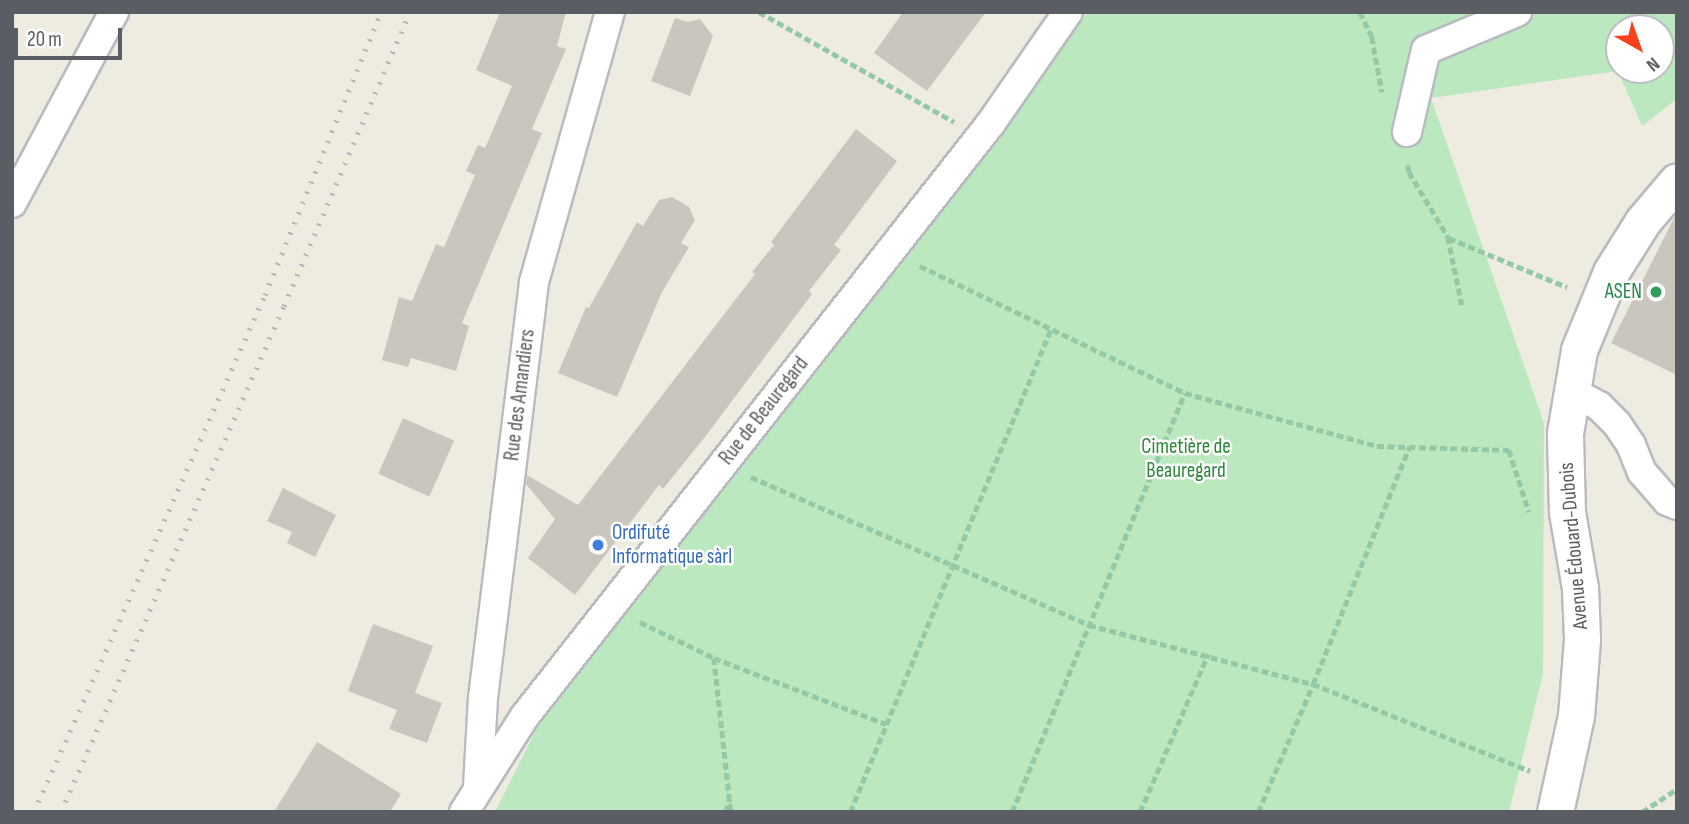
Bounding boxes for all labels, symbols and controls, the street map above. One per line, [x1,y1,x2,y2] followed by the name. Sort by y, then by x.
[18,14,126,58] scale bar
[1605,14,1675,84] north arrow
[27,27,62,52] text: 20 m
[1641,52,1664,76] text: N
[1605,279,1642,305] place label: ASEN
[1648,284,1664,300] marker: ASEN
[499,328,541,462] street label: Rue des Amandiers
[714,352,814,470] street label: Rue de Beauregard
[1141,434,1231,484] park label: Cimetière de Beauregard
[1554,461,1594,631] street label: Avenue Édouard-Dubois
[612,520,732,570] place label: Ordifuté Informatique sàrl
[590,537,606,553] marker: Ordifuté Informatique sàrl

